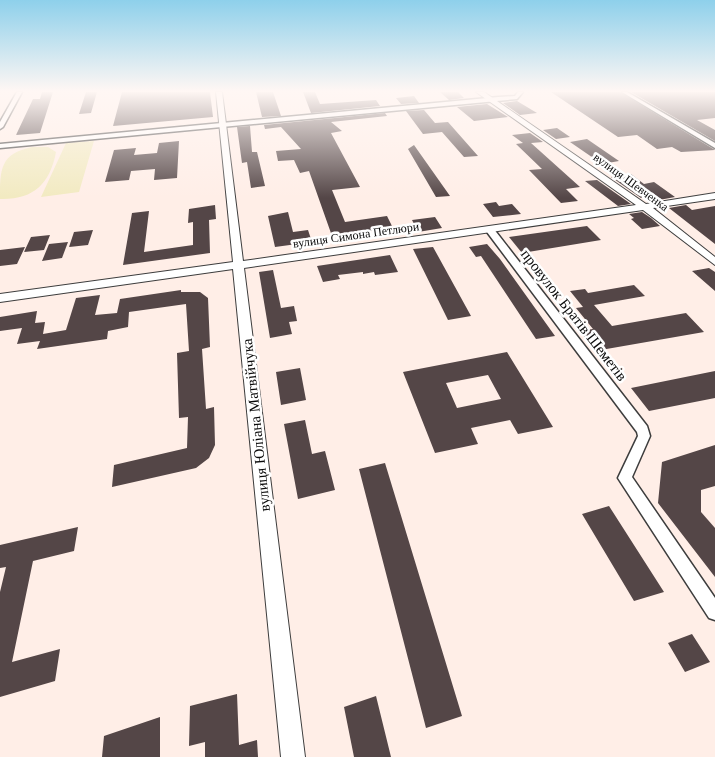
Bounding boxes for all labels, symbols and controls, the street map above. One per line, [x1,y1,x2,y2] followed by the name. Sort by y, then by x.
[591,150,672,214] street label: вулиця Шевченка
[292,219,421,251] street label: вулиця Симона Петлюри
[518,246,630,384] street label: провулок Братів Шеметів
[239,337,273,512] street label: вулиця Юліана Матвійчука

